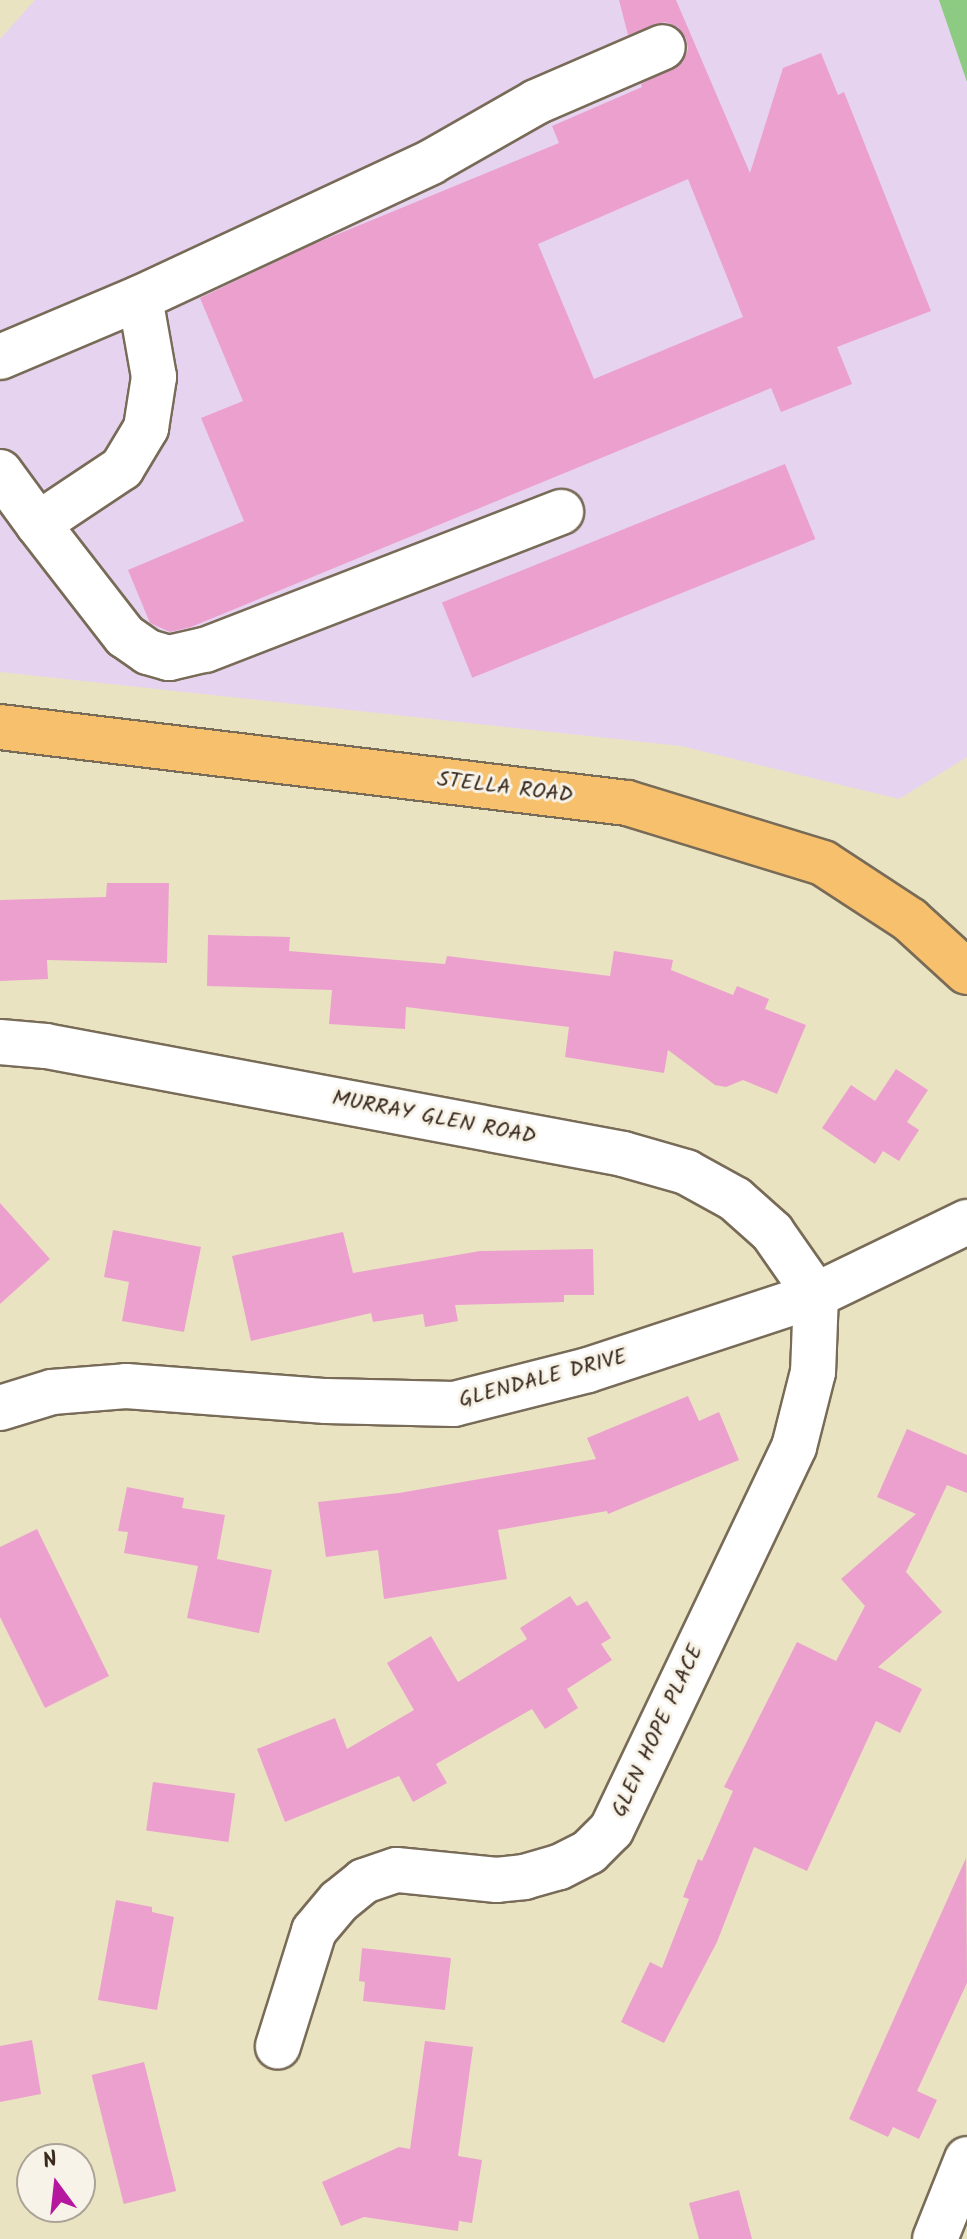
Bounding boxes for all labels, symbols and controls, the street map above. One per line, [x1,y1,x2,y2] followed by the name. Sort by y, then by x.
[436,767,574,809] street label: STELLA ROAD
[330,1085,538,1151] street label: MURRAY GLEN ROAD
[456,1344,630,1414] street label: GLENDALE DRIVE
[606,1641,710,1821] street label: GLEN HOPE PLACE
[16,2143,96,2223] north arrow
[39,2143,61,2180] text: N

